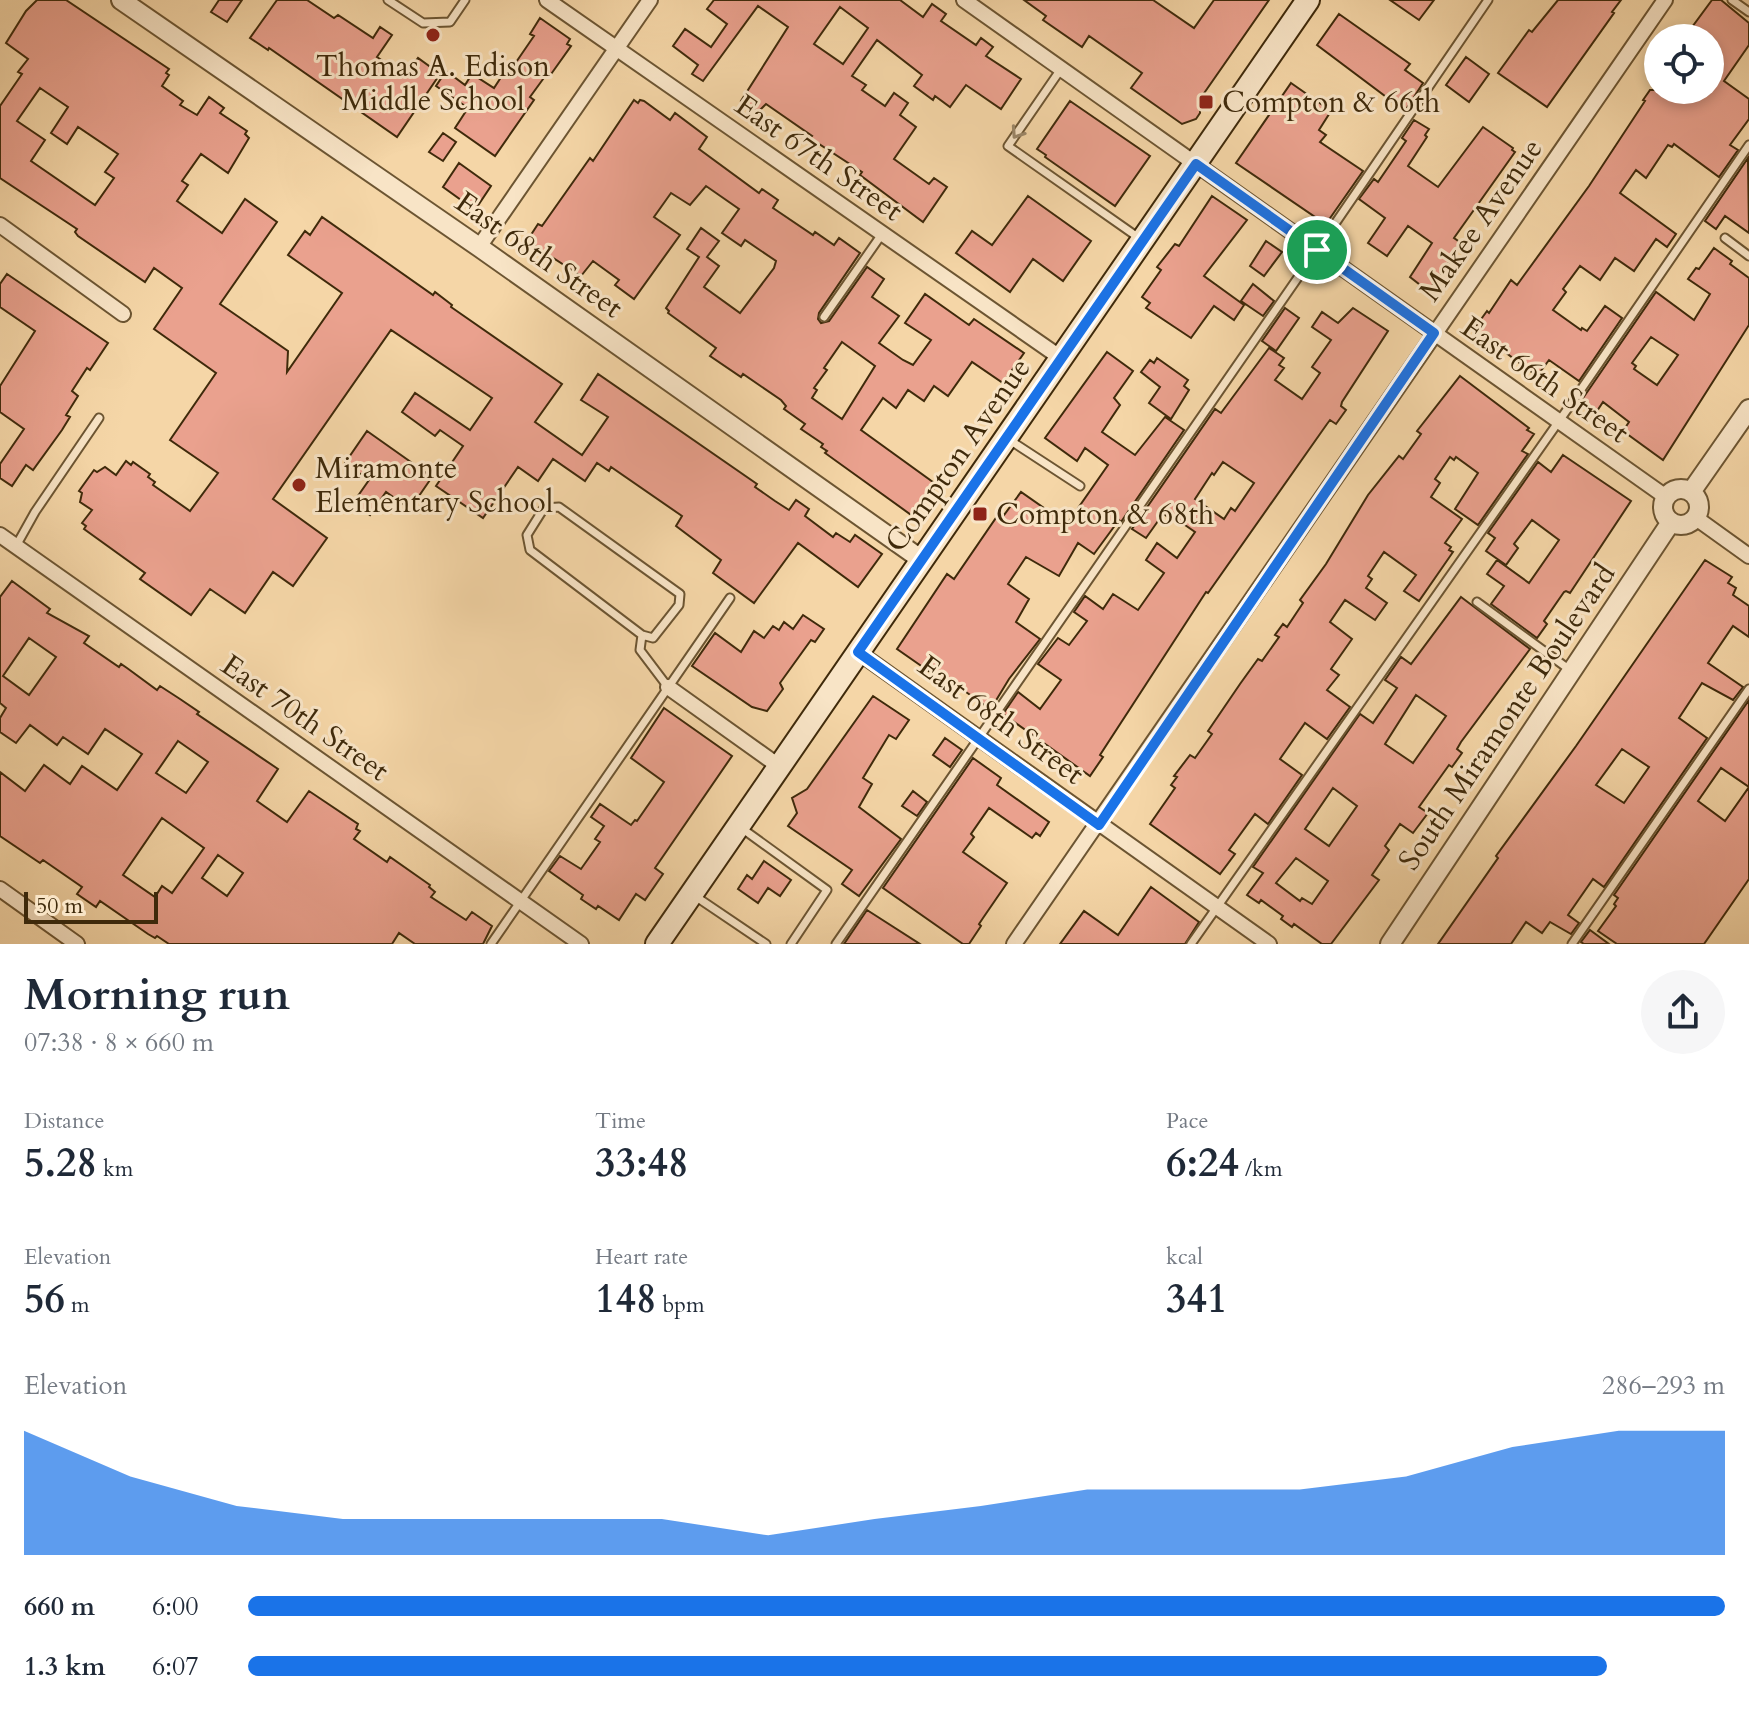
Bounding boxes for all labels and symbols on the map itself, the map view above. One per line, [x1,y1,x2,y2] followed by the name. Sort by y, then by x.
[424,26,442,44] marker: Thomas A. Edison Middle School
[316,46,550,121] place label: Thomas A. Edison Middle School
[1222,82,1441,123] place label: Compton & 66th
[727,85,911,231] street label: East 67th Street
[1197,93,1215,111] marker: Compton & 66th
[1012,124,1027,138] one-way arrow
[1410,130,1552,310] street label: Makee Avenue
[447,182,631,328] street label: East 68th Street
[1283,216,1351,284] pin
[1453,307,1637,453] street label: East 66th Street
[876,350,1040,560] street label: Compton Avenue
[315,448,554,523] place label: Miramonte Elementary School
[290,476,308,494] marker: Miramonte Elementary School
[996,494,1215,535] place label: Compton & 68th
[971,505,989,523] marker: Compton & 68th
[1389,556,1625,878] street label: South Miramonte Boulevard
[213,645,397,791] street label: East 70th Street
[910,646,1093,794] street label: East 68th Street
[24,888,158,924] scale bar

